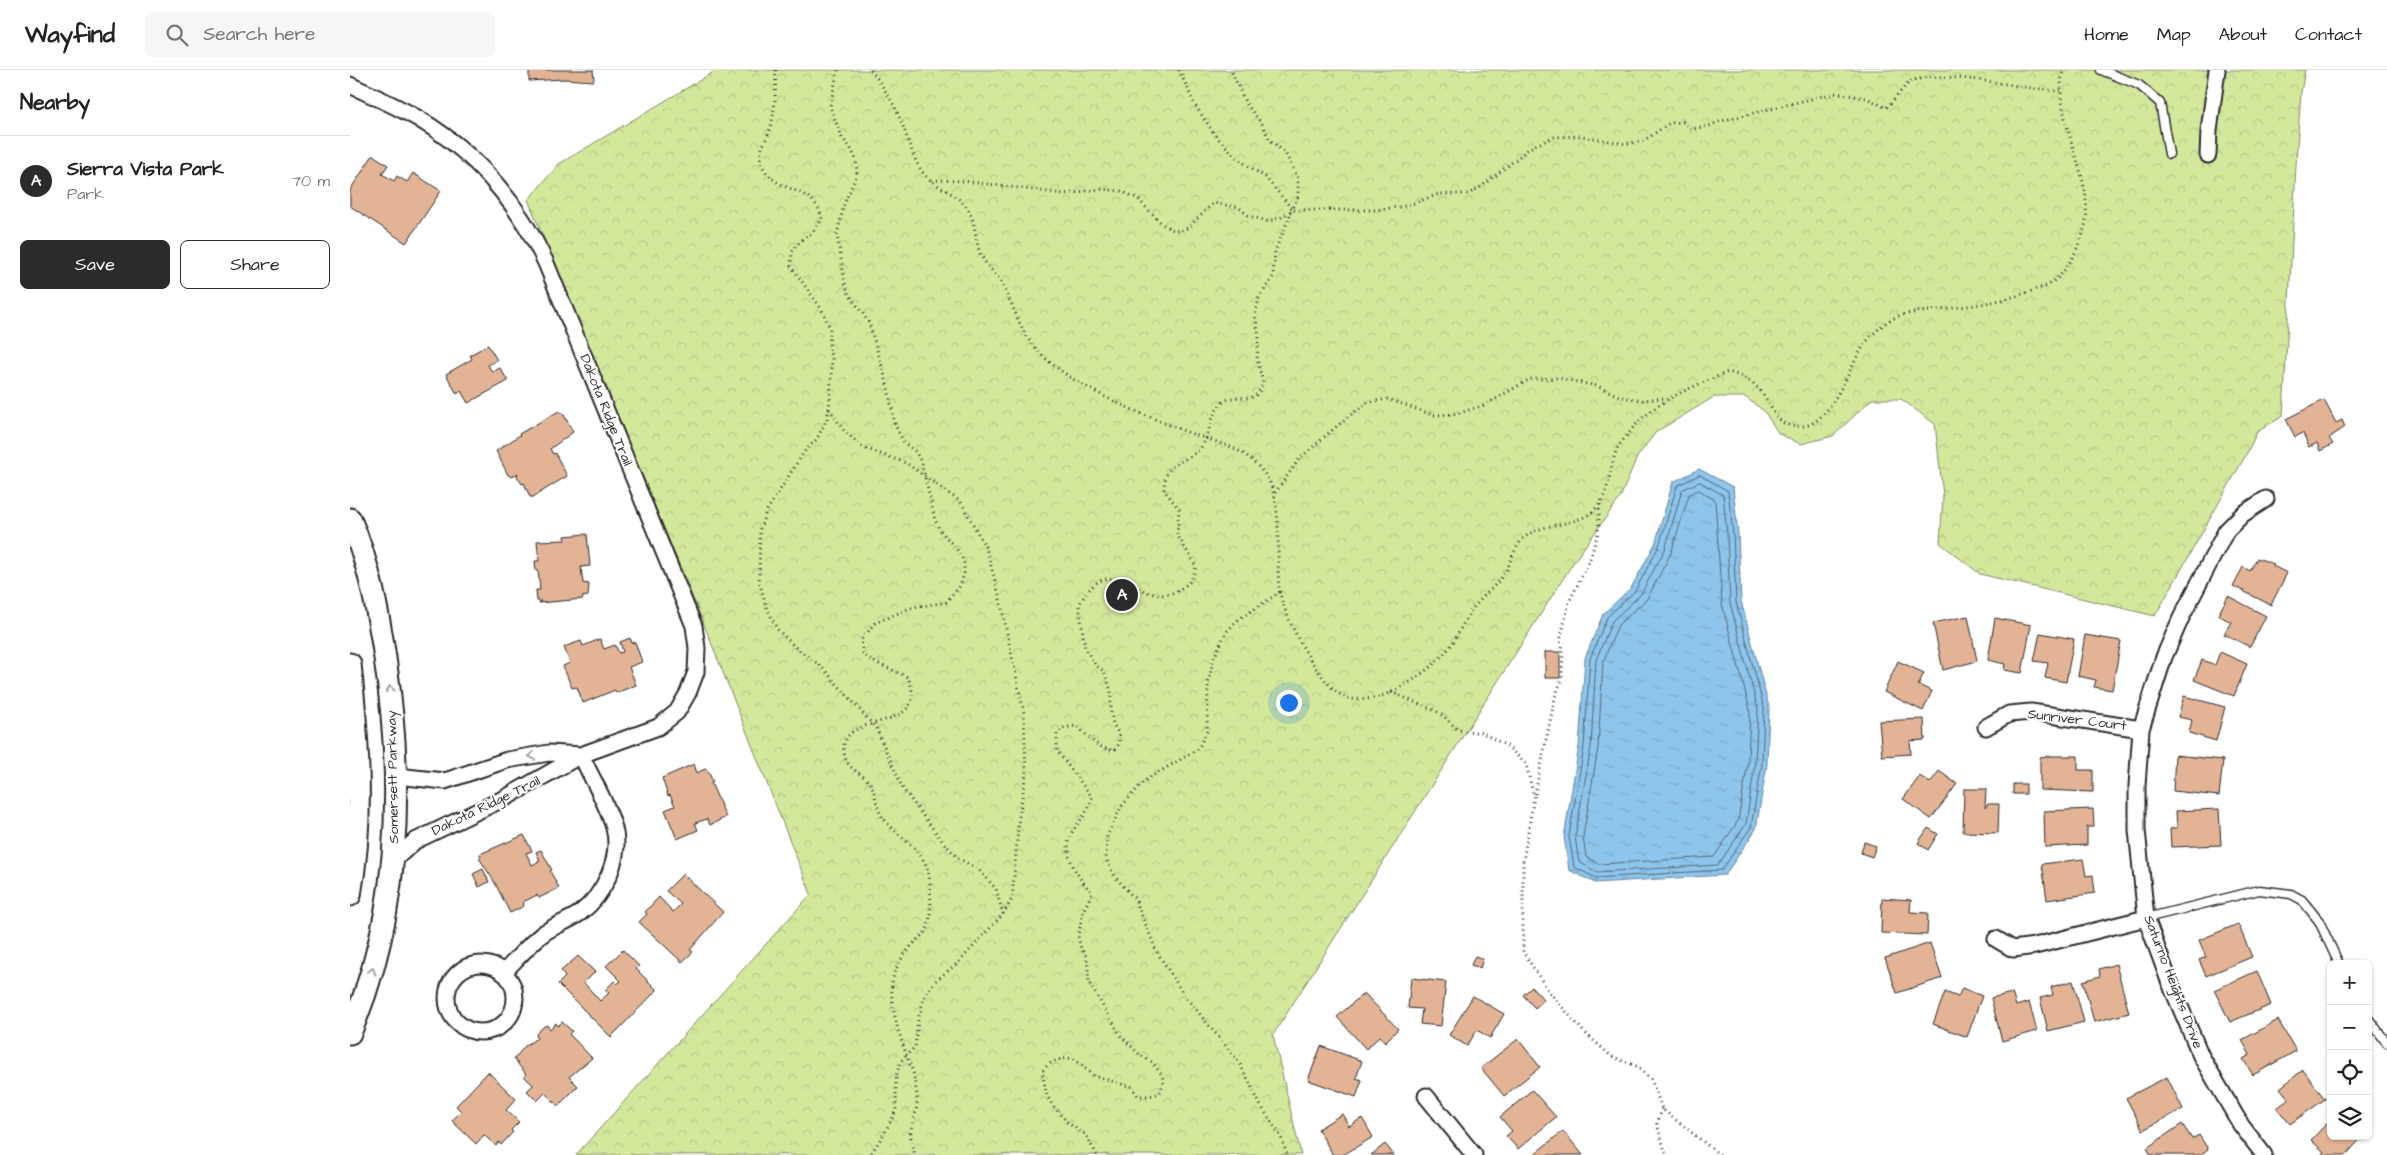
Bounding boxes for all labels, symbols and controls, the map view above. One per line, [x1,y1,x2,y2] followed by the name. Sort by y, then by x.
[145,12,495,57] search box
[25,18,115,52] text: Wayfind
[163,21,191,49] icon: search
[203,21,315,48] text: Search here
[2084,22,2129,47] text: Home
[2157,22,2191,47] text: Map
[2219,22,2267,47] text: About
[2295,22,2362,47] text: Contact
[20,88,90,117] text: Nearby
[67,156,224,183] text: Sierra Vista Park
[31,170,41,192] text: A
[291,170,330,192] text: 70 m
[67,183,104,205] text: Park
[20,240,170,289] button: Save
[180,240,330,289] button: Share
[575,351,637,469] street label: Dakota Ridge Trail
[1106,576,1138,614] pin: A
[385,684,396,692] one-way arrow
[1276,690,1302,716] your location
[2026,704,2128,736] street label: Sunriver Court
[382,710,404,844] street label: Somersett Parkway
[528,750,537,760] one-way arrow
[428,771,544,841] street label: Dakota Ridge Trail
[2138,912,2208,1052] street label: Saturno Heights Drive
[2327,960,2372,1140] map controls
[2327,960,2372,1005] button: +
[367,967,377,976] one-way arrow
[2327,1005,2372,1050] button: −
[2327,1050,2372,1095] button: locate
[2327,1095,2372,1140] button: layers

